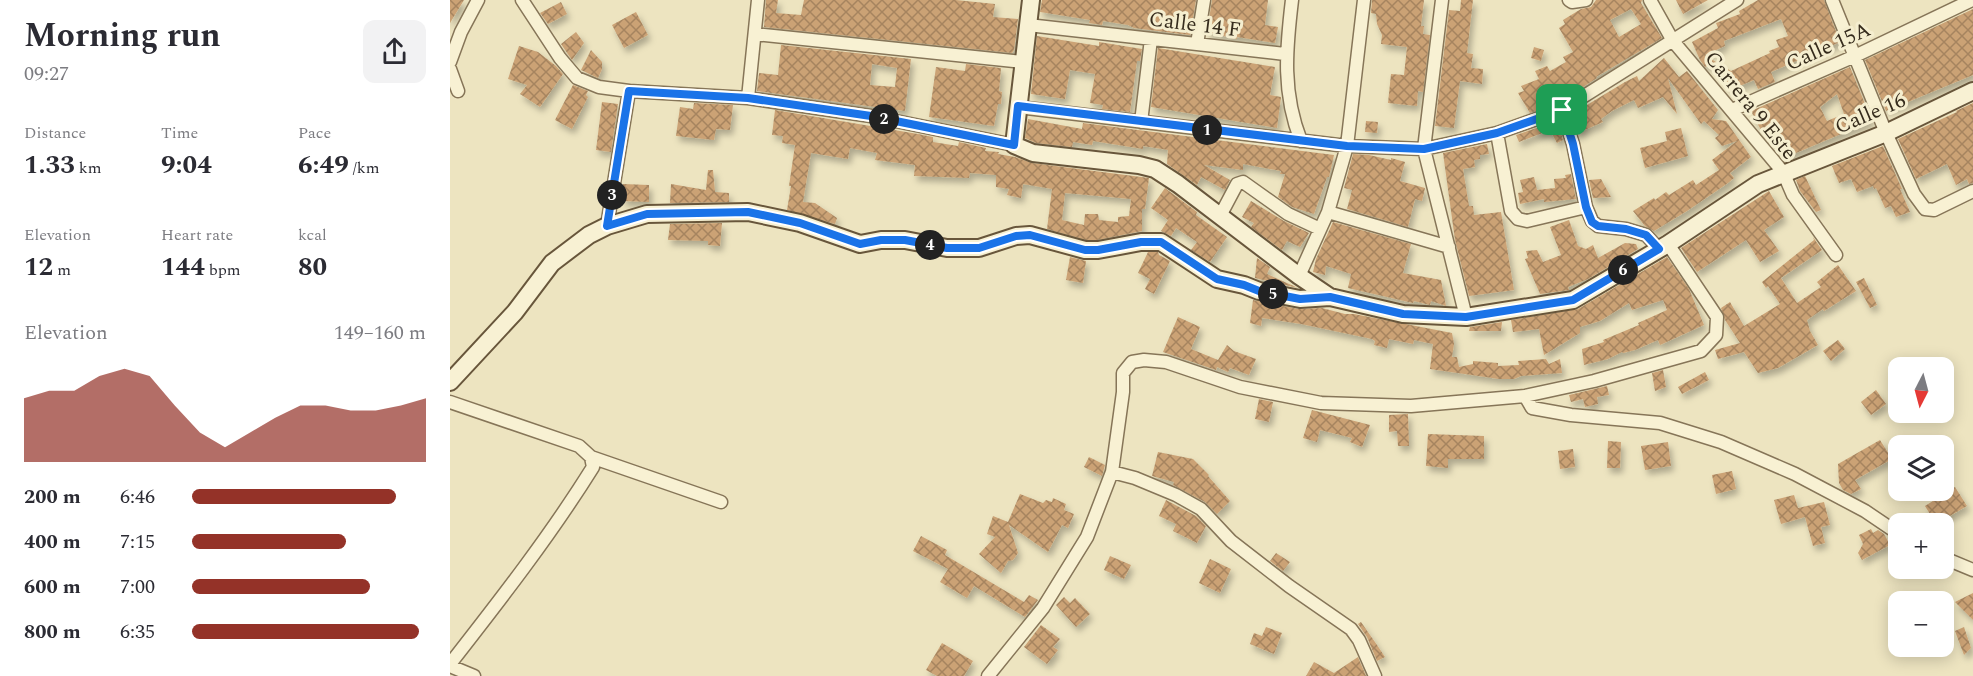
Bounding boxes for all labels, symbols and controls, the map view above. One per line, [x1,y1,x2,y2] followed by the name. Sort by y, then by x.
[1147,3,1243,46] street label: Calle 14 F
[24,11,221,61] text: Morning run
[1781,14,1876,80] street label: Calle 15A
[363,20,426,83] button: share
[1696,44,1804,167] street label: Carrera 9 Este
[24,59,69,89] text: 09:27
[1536,84,1587,135] pin
[1830,85,1911,143] street label: Calle 16
[1545,93,1578,126] icon: arrive
[869,104,899,134] pin: 2
[880,107,888,131] text: 2
[1192,115,1222,145] pin: 1
[1203,118,1211,142] text: 1
[24,121,86,145] text: Distance
[161,121,198,145] text: Time
[298,121,331,145] text: Pace
[24,145,75,185] text: 1.33
[161,145,212,185] text: 9:04
[298,145,349,185] text: 6:49
[75,156,101,180] text: km
[349,156,379,180] text: /km
[597,180,627,210] pin: 3
[608,183,616,207] text: 3
[24,223,91,247] text: Elevation
[161,223,233,247] text: Heart rate
[298,223,327,247] text: kcal
[915,230,945,260] pin: 4
[926,233,934,257] text: 4
[24,247,53,287] text: 12
[161,247,205,287] text: 144
[298,247,327,287] text: 80
[1608,255,1638,285] pin: 6
[53,258,71,282] text: m
[205,258,241,282] text: bpm
[1619,258,1627,282] text: 6
[1258,279,1288,309] pin: 5
[1269,282,1277,306] text: 5
[24,318,108,348] text: Elevation
[334,318,426,348] text: 149–160 m
[1888,357,1954,423] north arrow
[1888,357,1954,657] map controls
[1888,435,1954,501] button: layers
[24,482,81,512] text: 200 m
[120,482,155,512] text: 6:46
[1888,513,1954,579] button: +
[24,527,81,557] text: 400 m
[120,527,155,557] text: 7:15
[24,572,81,602] text: 600 m
[120,572,155,602] text: 7:00
[1888,591,1954,657] button: −
[24,617,81,647] text: 800 m
[120,617,155,647] text: 6:35

